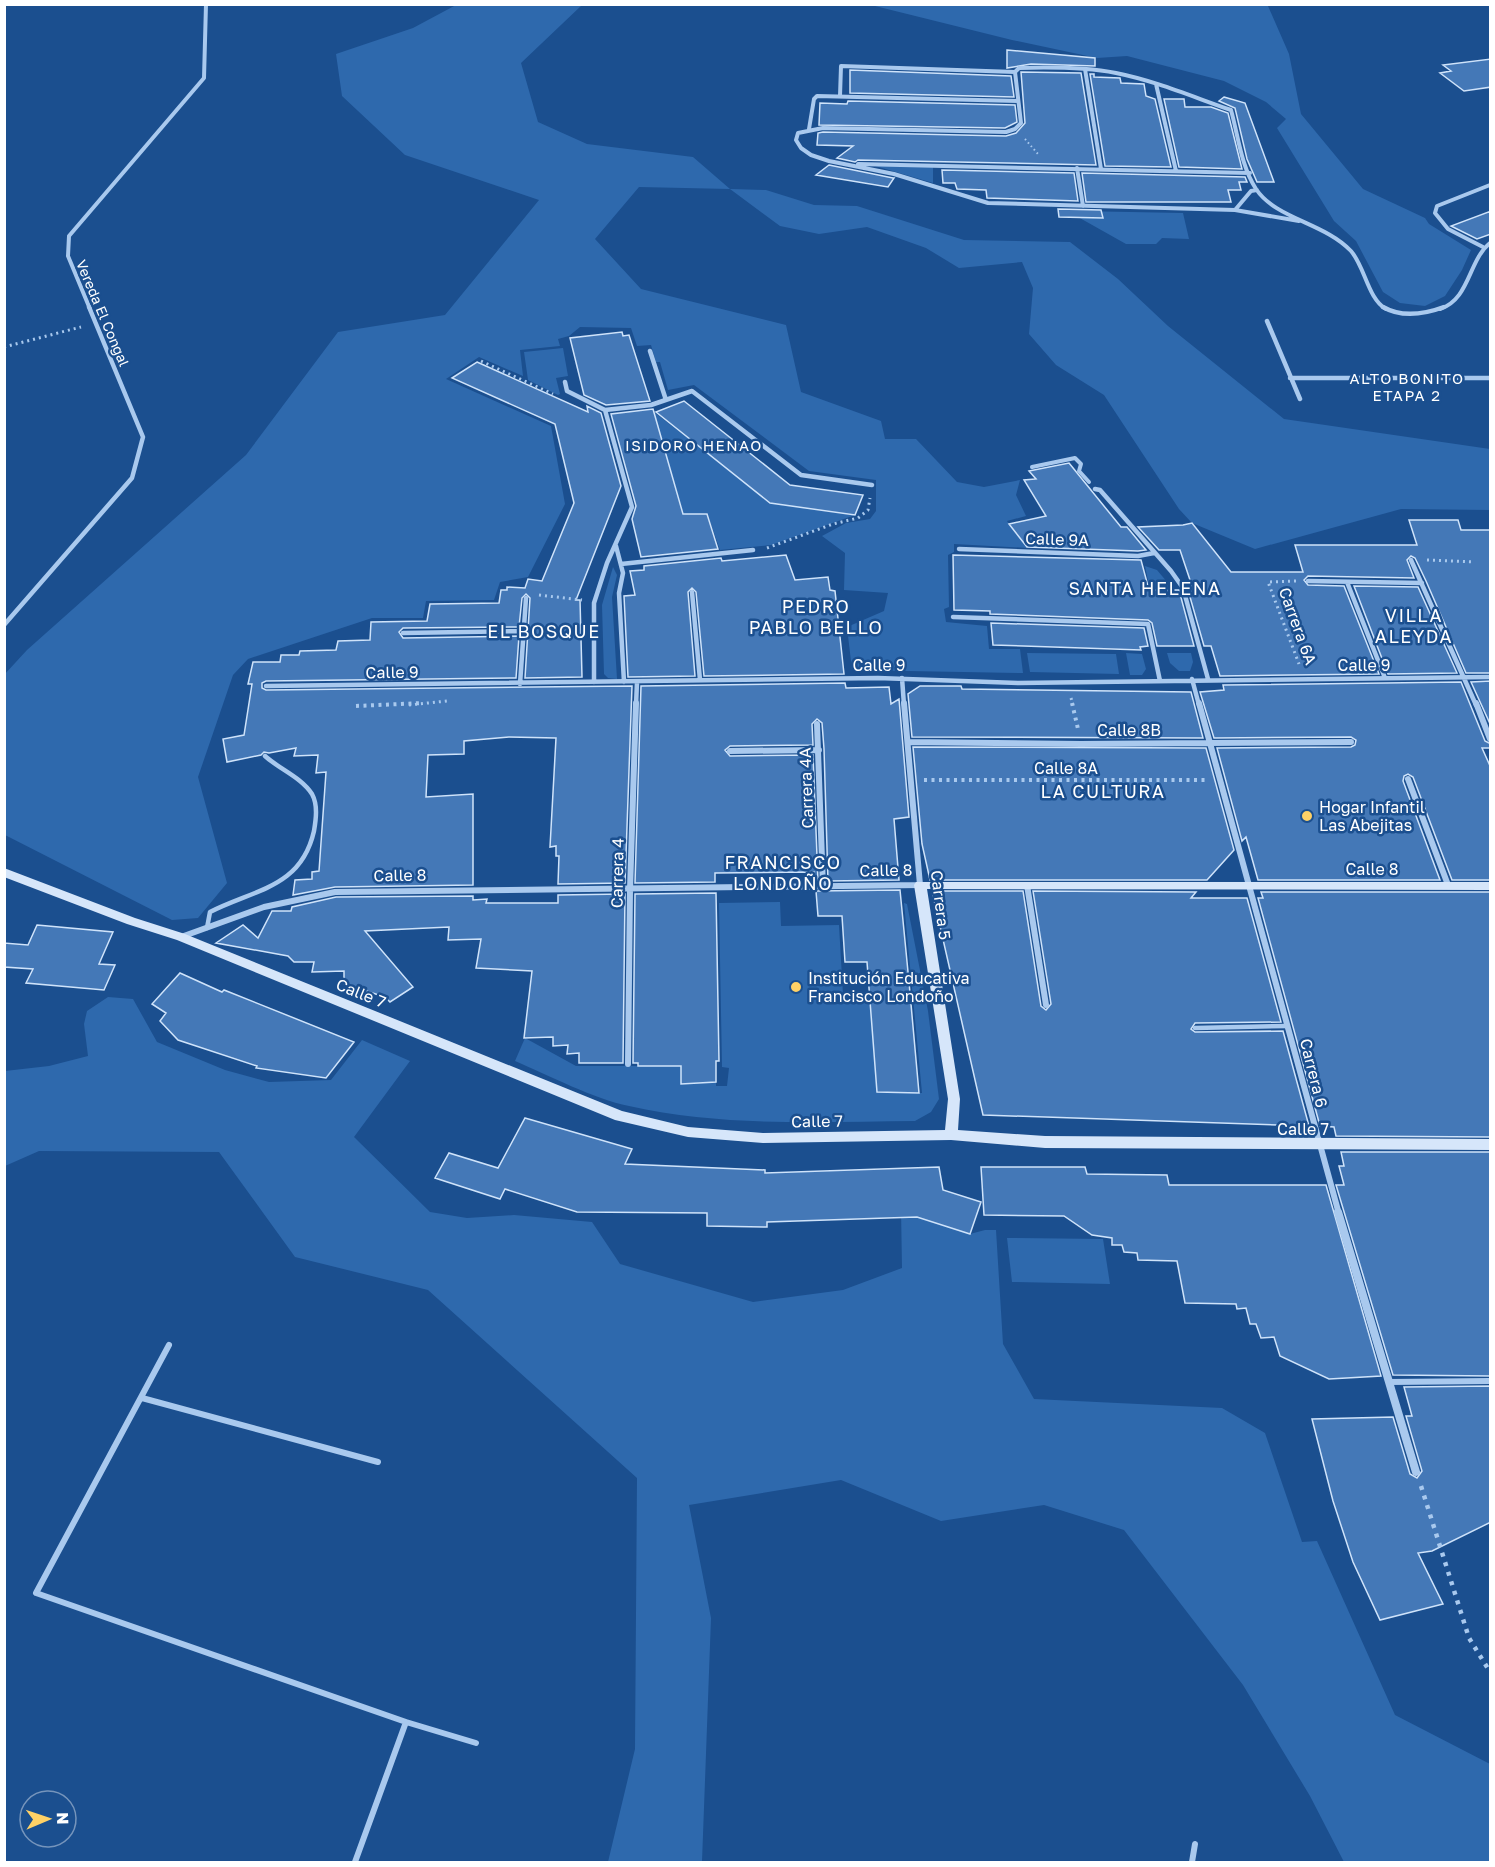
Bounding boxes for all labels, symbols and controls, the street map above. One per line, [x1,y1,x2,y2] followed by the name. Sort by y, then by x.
[73,257,133,369] street label: Vereda El Congal
[1349,369,1465,404] district label: ALTO BONITO ETAPA 2
[625,436,763,454] district label: ISIDORO HENAO
[1025,528,1089,550] street label: Calle 9A
[1069,577,1222,599] district label: SANTA HELENA
[1275,585,1321,668] street label: Carrera 6A
[749,595,883,638] district label: PEDRO PABLO BELLO
[1375,604,1453,647] district label: VILLA ALEYDA
[487,620,601,642] district label: EL BOSQUE
[853,655,905,675] street label: Calle 9
[1338,655,1390,675] street label: Calle 9
[365,662,419,682] street label: Calle 9
[1097,720,1161,740] street label: Calle 8B
[795,747,817,829] street label: Carrera 4A
[1034,758,1098,778] street label: Calle 8A
[1040,780,1166,802] district label: LA CULTURA
[1319,797,1425,835] place label: Hogar Infantil Las Abejitas
[1300,809,1314,823] marker: Hogar Infantil Las Abejitas
[606,838,628,908] street label: Carrera 4
[724,851,842,894] district label: FRANCISCO LONDOÑO
[1345,859,1399,879] street label: Calle 8
[859,860,913,880] street label: Calle 8
[373,865,427,885] street label: Calle 8
[927,869,955,941] street label: Carrera 5
[808,968,970,1006] place label: Institución Educativa Francisco Londoño
[333,974,389,1012] street label: Calle 7
[789,980,803,994] marker: Institución Educativa Francisco Londoño
[1296,1036,1332,1110] street label: Carrera 6
[791,1111,843,1131] street label: Calle 7
[1277,1119,1329,1139] street label: Calle 7
[18,1789,78,1849] north arrow
[53,1812,73,1825] text: N

